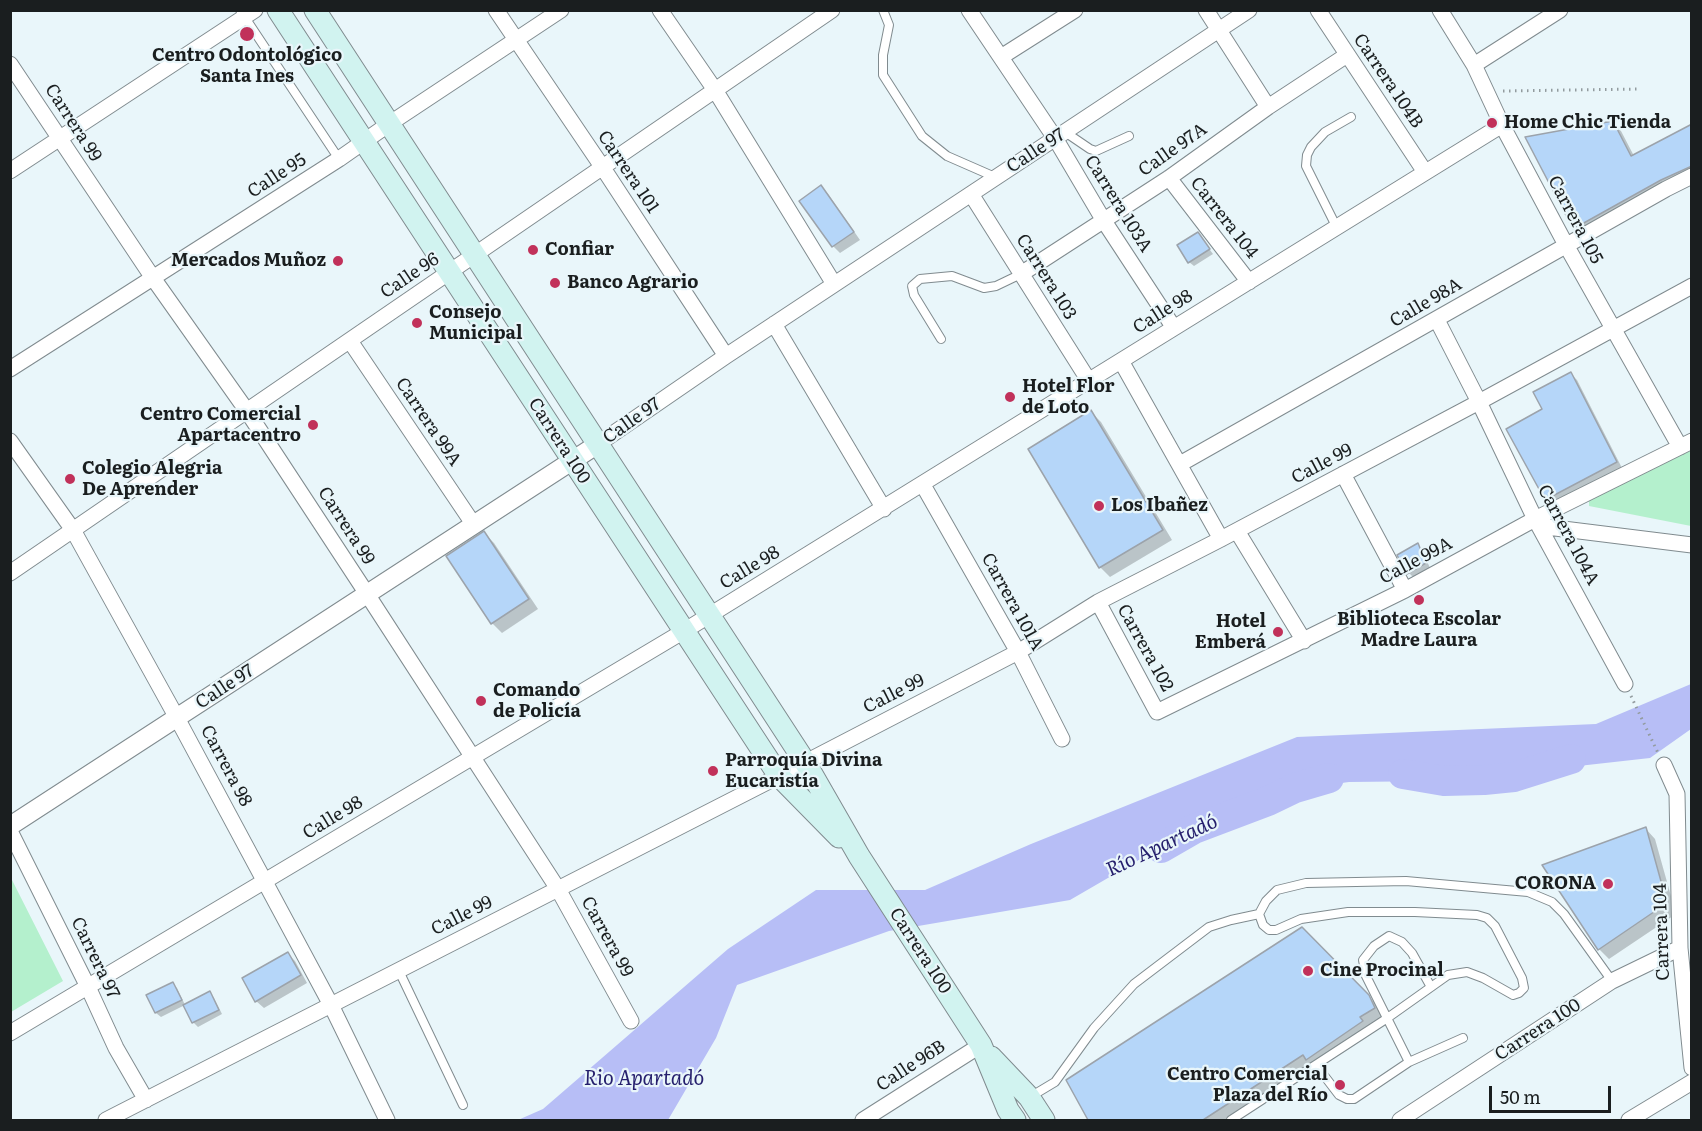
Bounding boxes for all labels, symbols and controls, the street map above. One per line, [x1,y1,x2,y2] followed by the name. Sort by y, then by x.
[238,25,256,43] marker: Centro Odontológico Santa Ines
[1348,30,1428,132] street label: Carrera 104B
[152,45,342,88] place label: Centro Odontológico Santa Ines
[40,80,106,166] street label: Carrera 99
[1504,112,1671,134] place label: Home Chic Tienda
[1485,116,1499,130] marker: Home Chic Tienda
[1135,119,1211,181] street label: Calle 97A
[1003,124,1069,178] street label: Calle 97
[593,127,663,217] street label: Carrera 101
[244,149,310,203] street label: Calle 95
[1080,152,1156,256] street label: Carrera 103A
[1543,172,1607,268] street label: Carrera 105
[1186,173,1262,263] street label: Carrera 104
[1011,230,1081,324] street label: Carrera 103
[545,239,614,261] place label: Confiar
[526,243,540,257] marker: Confiar
[377,249,443,303] street label: Calle 96
[171,250,326,272] place label: Mercados Muñoz
[331,254,345,268] marker: Mercados Muñoz
[567,272,698,294] place label: Banco Agrario
[1386,274,1466,332] street label: Calle 98A
[548,276,562,290] marker: Banco Agrario
[1129,285,1197,339] street label: Calle 98
[429,302,522,344] place label: Consejo Municipal
[410,316,424,330] marker: Consejo Municipal
[391,374,465,470] street label: Carrera 99A
[1022,376,1115,418] place label: Hotel Flor de Loto
[1003,390,1017,404] marker: Hotel Flor de Loto
[599,393,665,449] street label: Calle 97
[523,394,595,488] street label: Carrera 100
[140,404,301,446] place label: Centro Comercial Apartacentro
[306,418,320,432] marker: Centro Comercial Apartacentro
[1288,439,1356,489] street label: Calle 99
[82,458,222,500] place label: Colegio Alegria De Aprender
[63,472,77,486] marker: Colegio Alegria De Aprender
[1532,481,1604,589] street label: Carrera 104A
[313,483,379,569] street label: Carrera 99
[1111,495,1208,517] place label: Los Ibañez
[1092,499,1106,513] marker: Los Ibañez
[1376,533,1456,589] street label: Calle 99A
[716,542,784,594] street label: Calle 98
[976,550,1048,654] street label: Carrera 101A
[1412,593,1426,607] marker: Biblioteca Escolar Madre Laura
[1112,601,1178,695] street label: Carrera 102
[1337,609,1501,652] place label: Biblioteca Escolar Madre Laura
[1195,611,1266,654] place label: Hotel Emberá
[1271,625,1285,639] marker: Hotel Emberá
[192,660,258,714] street label: Calle 97
[860,669,928,719] street label: Calle 99
[493,680,581,722] place label: Comando de Policía
[474,694,488,708] marker: Comando de Policía
[196,722,256,810] street label: Carrera 98
[725,750,882,792] place label: Parroquía Divina Eucaristía
[706,764,720,778] marker: Parroquía Divina Eucaristía
[299,792,367,844] street label: Calle 98
[1102,810,1222,882] water label: Río Apartadó
[1515,873,1596,895] place label: CORONA
[1601,877,1615,891] marker: CORONA
[1650,883,1674,981] street label: Carrera 104
[428,891,496,941] street label: Calle 99
[576,893,638,981] street label: Carrera 99
[884,904,956,998] street label: Carrera 100
[66,914,124,1002] street label: Carrera 97
[1320,960,1444,982] place label: Cine Procinal
[1301,964,1315,978] marker: Cine Procinal
[1491,994,1585,1066] street label: Carrera 100
[872,1036,950,1096] street label: Calle 96B
[1167,1064,1328,1106] place label: Centro Comercial Plaza del Río
[584,1067,704,1091] water label: Rio Apartadó
[1492,1074,1614,1112] scale bar
[1333,1078,1347,1092] marker: Centro Comercial Plaza del Río
[1500,1083,1541,1110] text: 50 m

